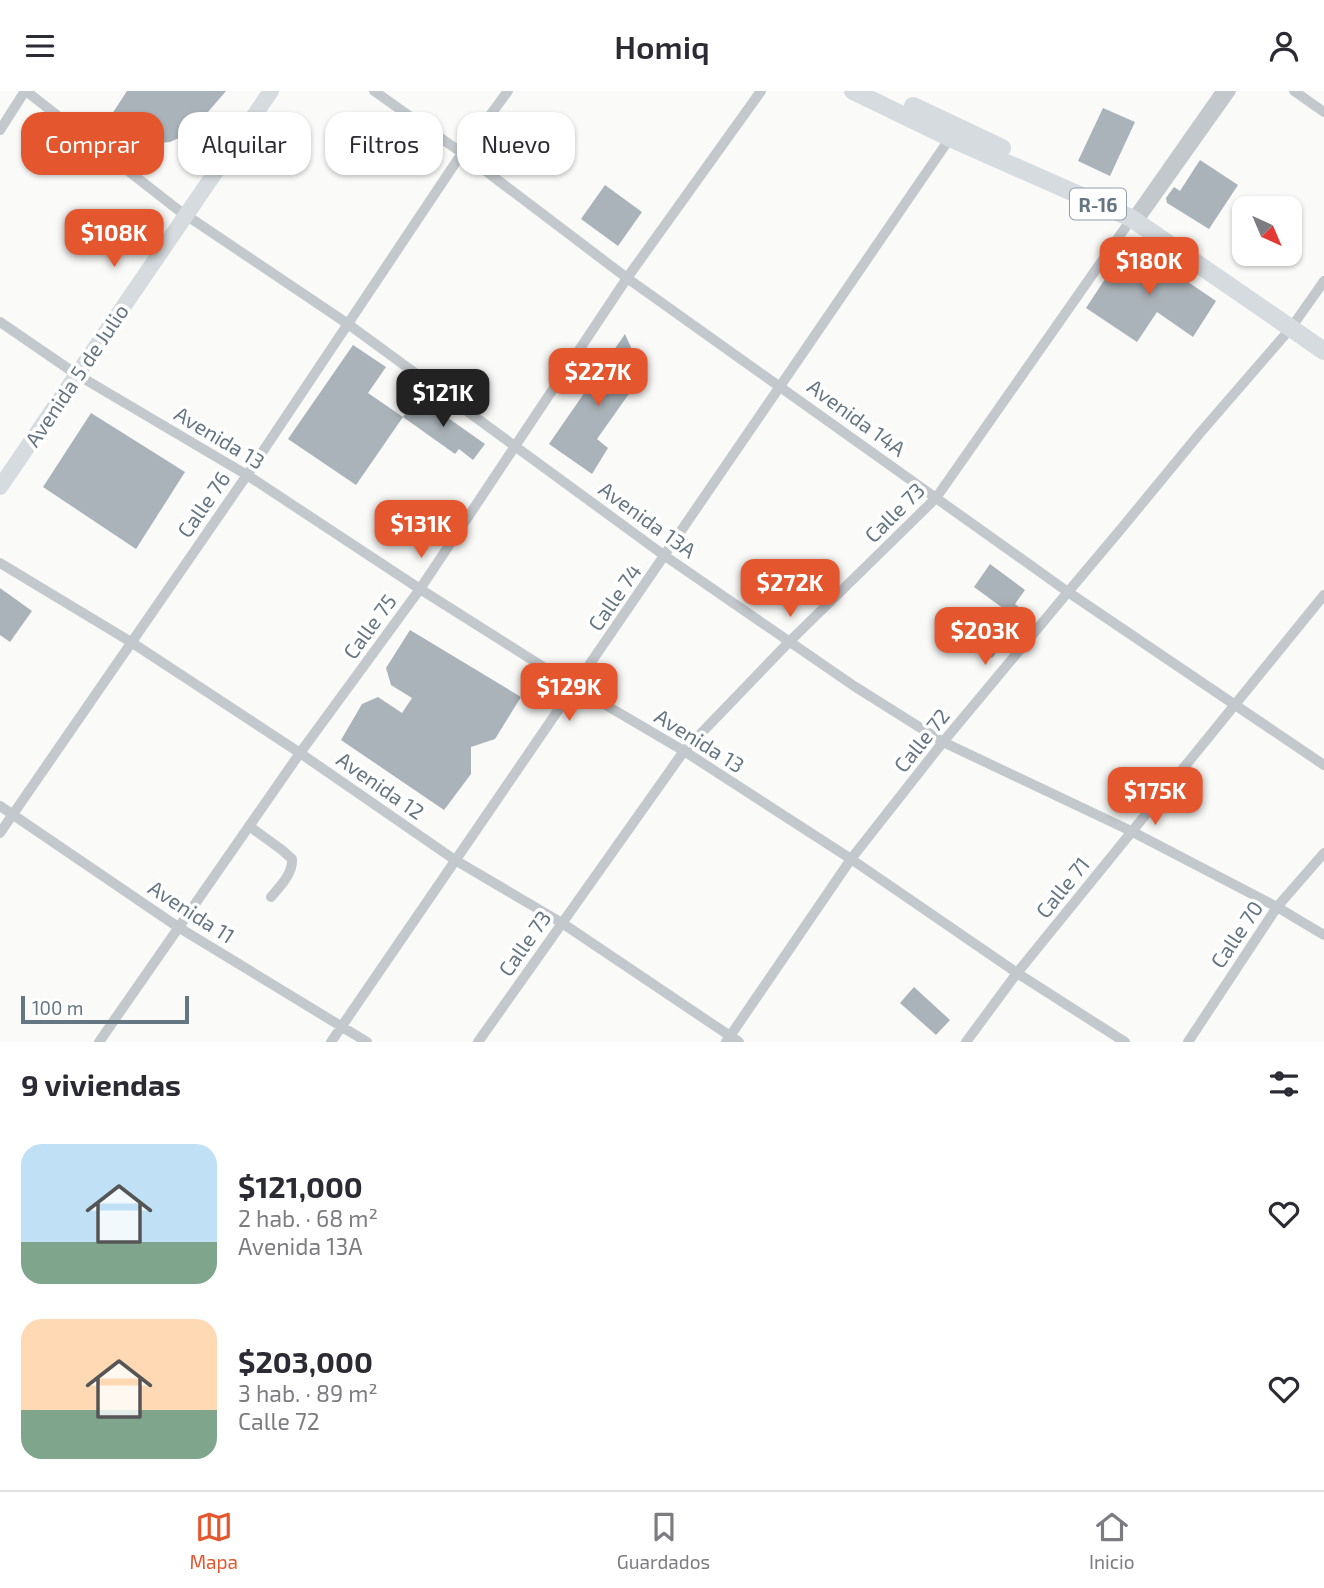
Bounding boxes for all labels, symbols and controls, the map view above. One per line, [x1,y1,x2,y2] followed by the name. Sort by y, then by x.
[21,27,59,65] icon: menu
[614,27,710,65] text: Homiq
[1265,27,1303,65] icon: person
[21,112,164,175] chip: Comprar
[178,112,311,175] chip: Alquilar
[325,112,443,175] chip: Filtros
[457,112,575,175] chip: Nuevo
[1070,188,1126,219] road number: R-16
[1232,196,1302,266] north arrow
[1232,196,1302,266] map controls
[65,209,163,269] pin: $108K
[81,218,147,246] text: $108K
[1100,237,1198,297] pin: $180K
[1116,246,1182,274] text: $180K
[19,299,133,451] street label: Avenida 5 de Julio
[549,349,647,408] pin: $227K
[565,357,631,385] text: $227K
[394,369,492,429] pin: $121K
[803,373,911,461] street label: Avenida 14A
[412,378,474,406] text: $121K
[170,400,270,474] street label: Avenida 13
[171,466,235,542] street label: Calle 76
[595,475,701,563] street label: Avenida 13A
[859,477,929,547] street label: Calle 73
[372,501,470,560] pin: $131K
[391,509,451,537] text: $131K
[582,559,646,635] street label: Calle 74
[741,559,839,619] pin: $272K
[757,568,823,596] text: $272K
[337,589,401,663] street label: Calle 75
[936,607,1034,667] pin: $203K
[951,616,1019,644] text: $203K
[520,663,618,723] pin: $129K
[537,672,601,700] text: $129K
[651,703,749,777] street label: Avenida 13
[888,703,954,777] street label: Calle 72
[333,746,429,824] street label: Avenida 12
[1106,767,1204,827] pin: $175K
[1124,776,1186,804] text: $175K
[1030,852,1094,922] street label: Calle 71
[144,874,240,948] street label: Avenida 11
[1205,896,1267,972] street label: Calle 70
[492,905,556,981] street label: Calle 73
[21,993,189,1025] scale bar
[32,996,83,1019] text: 100 m
[1265,1065,1303,1103] icon: filters
[21,1066,181,1102] text: 9 viviendas
[238,1168,363,1204] text: $121,000
[77,1172,161,1256] icon: home
[1265,1195,1303,1233] icon: heart
[238,1204,378,1232] text: 2 hab. · 68 m²
[238,1232,363,1260] text: Avenida 13A
[238,1343,373,1379] text: $203,000
[77,1347,161,1431] icon: home
[1265,1370,1303,1408] icon: heart
[238,1379,378,1407] text: 3 hab. · 89 m²
[238,1407,320,1435] text: Calle 72
[189,1508,238,1573] tab: Mapa
[617,1508,710,1573] tab: Guardados
[1089,1508,1135,1573] tab: Inicio

